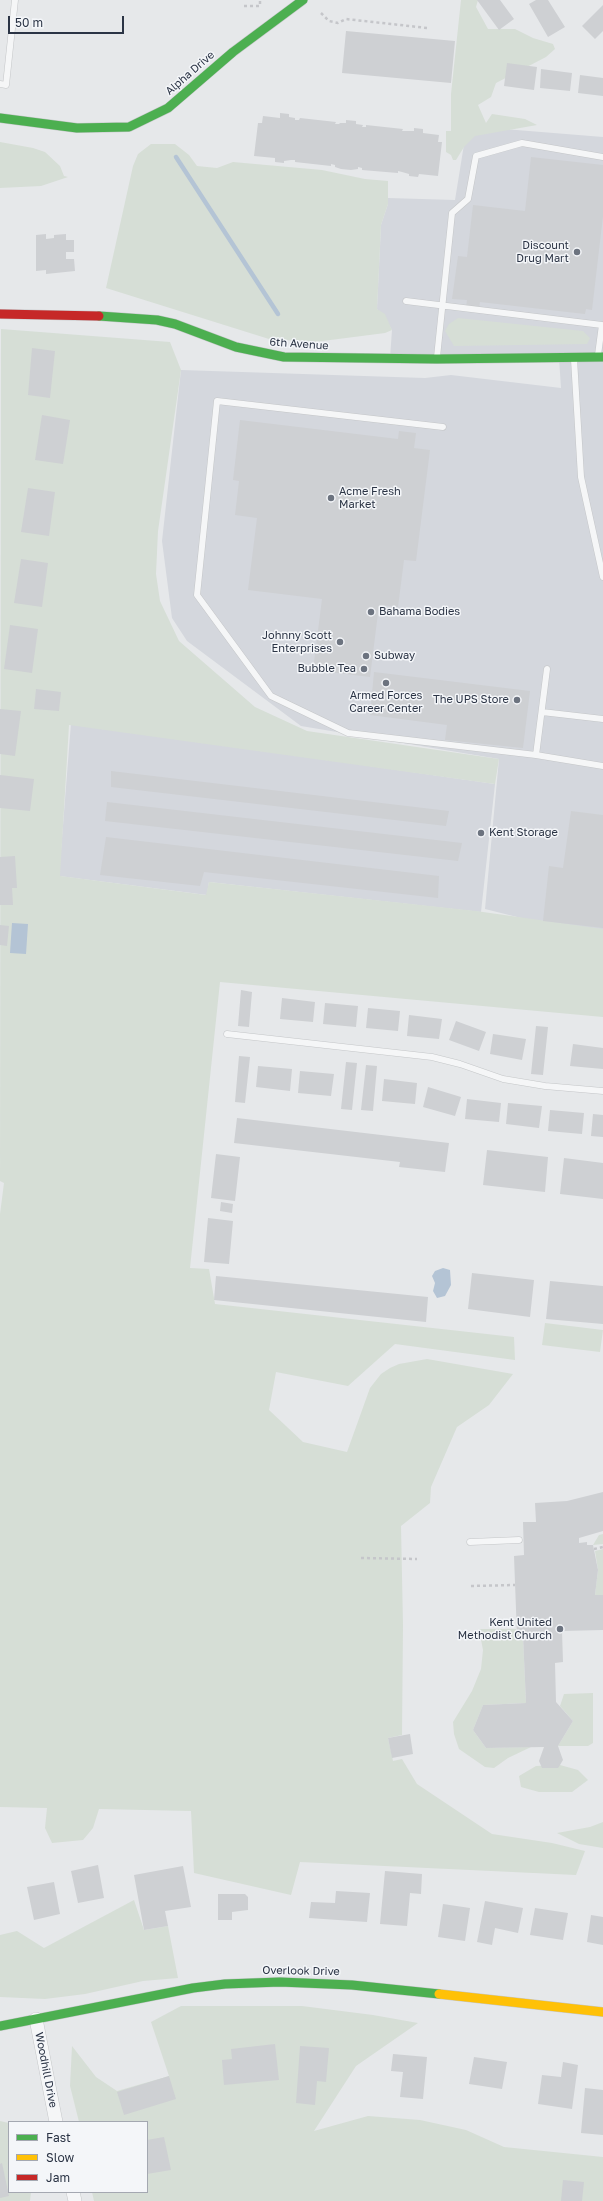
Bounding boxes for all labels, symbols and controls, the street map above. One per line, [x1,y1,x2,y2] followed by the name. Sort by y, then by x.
[10,8,126,34] scale bar
[15,15,43,30] text: 50 m
[163,48,217,98] street label: Alpha Drive
[516,239,569,265] place label: Discount Drug Mart
[572,247,582,257] marker: Discount Drug Mart
[269,335,329,353] street label: 6th Avenue
[339,485,401,511] place label: Acme Fresh Market
[326,493,336,503] marker: Acme Fresh Market
[379,605,460,619] place label: Bahama Bodies
[366,607,376,617] marker: Bahama Bodies
[262,629,332,655] place label: Johnny Scott Enterprises
[335,637,345,647] marker: Johnny Scott Enterprises
[374,649,415,663] place label: Subway
[361,651,371,661] marker: Subway
[297,662,356,676] place label: Bubble Tea
[359,664,369,674] marker: Bubble Tea
[381,678,391,688] marker: Armed Forces Career Center
[349,689,423,715] place label: Armed Forces Career Center
[433,693,509,707] place label: The UPS Store
[512,695,522,705] marker: The UPS Store
[489,826,558,840] place label: Kent Storage
[476,828,486,838] marker: Kent Storage
[458,1616,552,1642] place label: Kent United Methodist Church
[555,1624,565,1634] marker: Kent United Methodist Church
[262,1964,340,1978] street label: Overlook Drive
[32,2031,60,2109] street label: Woodhill Drive
[8,2121,148,2193] legend
[46,2130,71,2145] text: Fast
[46,2150,74,2165] text: Slow
[46,2170,70,2185] text: Jam

